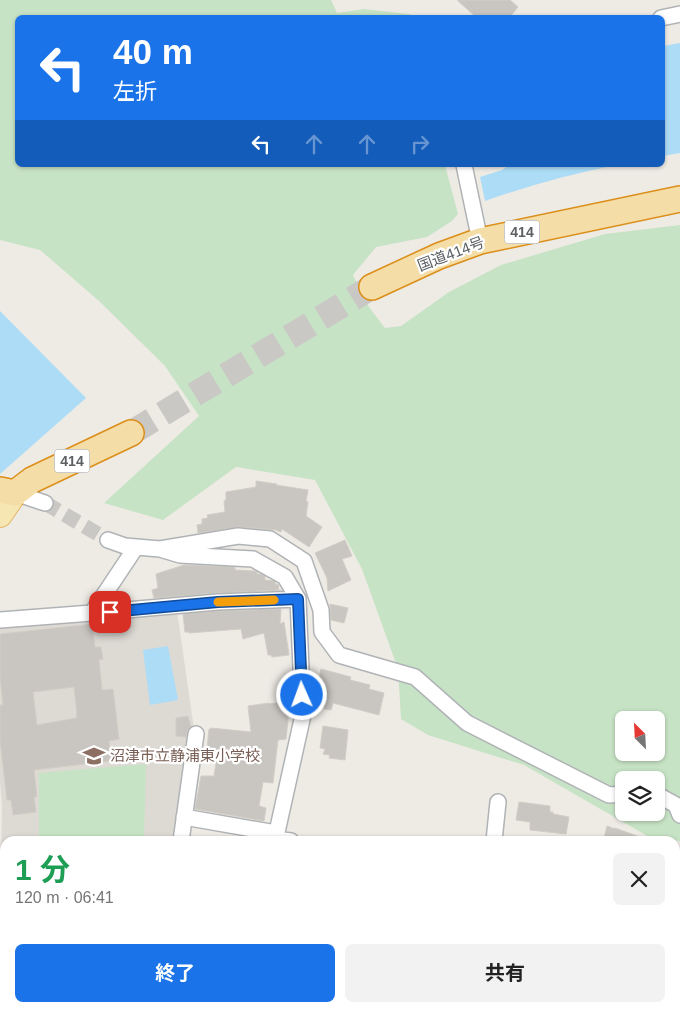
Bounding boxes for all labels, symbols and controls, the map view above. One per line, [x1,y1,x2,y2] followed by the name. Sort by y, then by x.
[113,32,193,71] text: 40 m
[30,35,95,100] icon: left
[113,79,157,104] text: 左折
[247,130,275,158] icon: left
[300,130,328,158] icon: ahead
[353,130,381,158] icon: ahead
[406,130,434,158] icon: right
[504,220,540,243] road number: 414
[415,233,487,274] street label: 国道414号
[54,450,90,472] road number: 414
[89,591,131,633] pin
[96,598,124,626] icon: arrive
[275,668,327,720] position arrow
[615,711,665,761] north arrow
[615,711,665,821] map controls
[81,743,107,769] school or university icon: 沼津市立静浦東小学校
[110,747,260,764] place label: 沼津市立静浦東小学校
[615,771,665,821] button: layers
[15,853,70,886] text: 1 分
[613,853,665,905] button: close
[15,889,114,906] text: 120 m · 06:41
[15,944,335,1002] button: 終了
[345,944,665,1002] button: 共有

